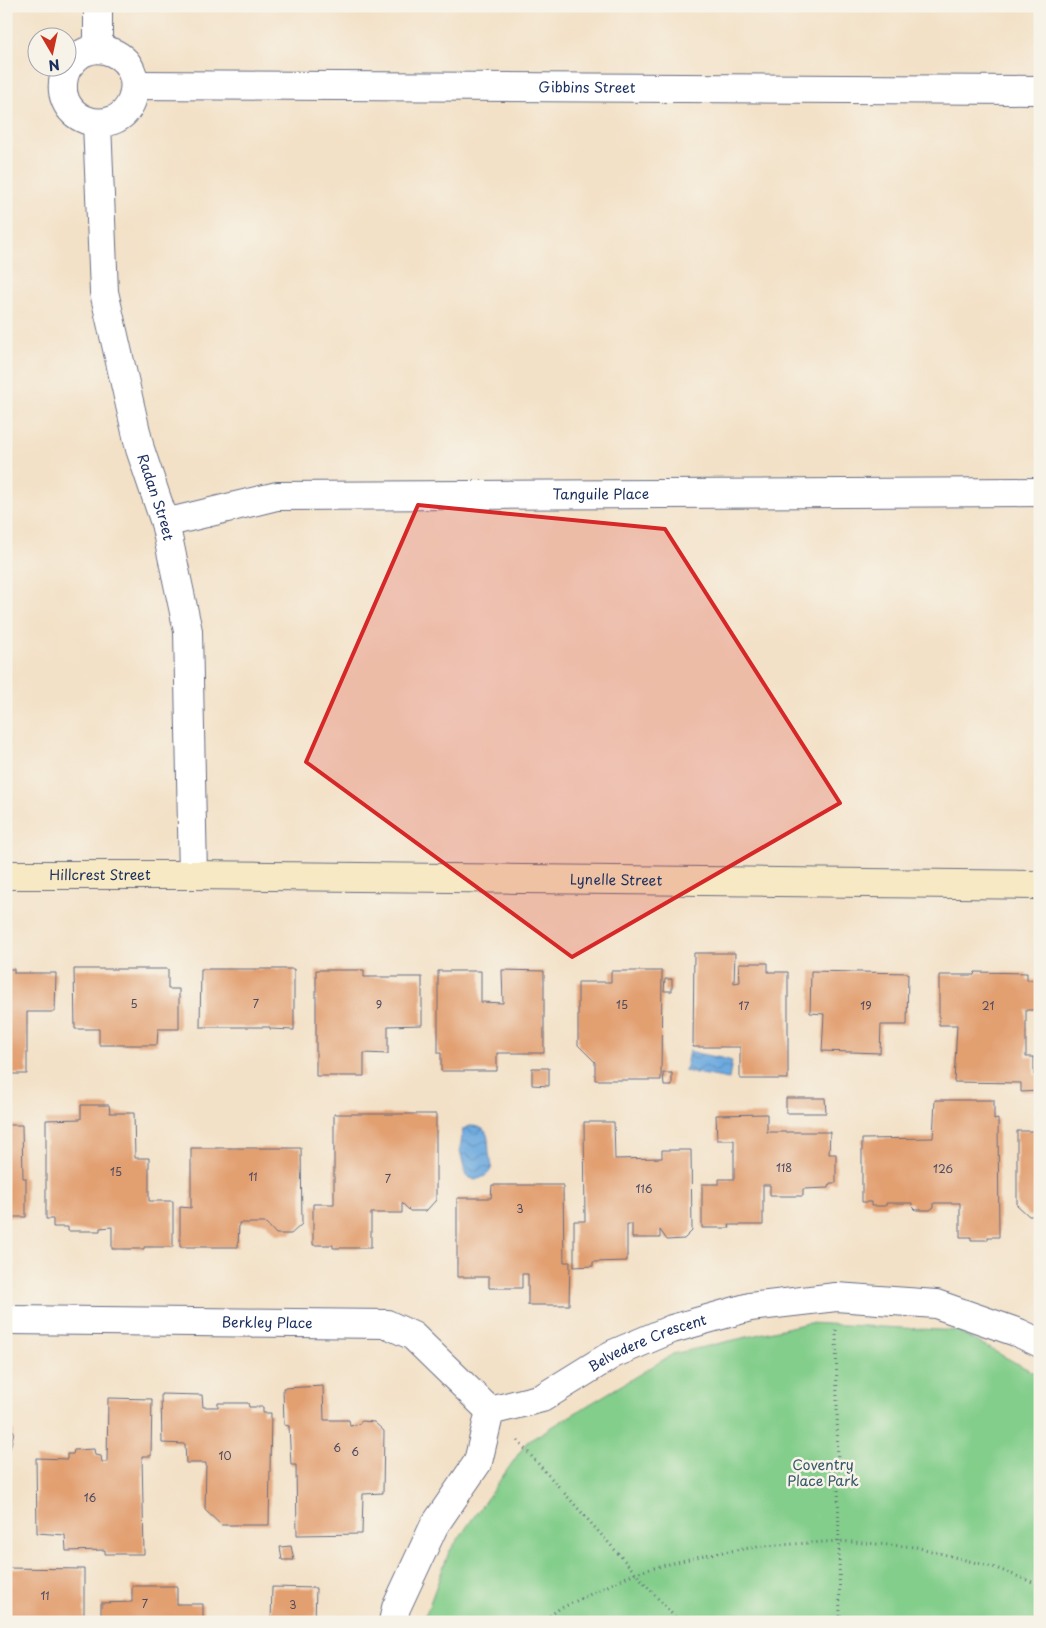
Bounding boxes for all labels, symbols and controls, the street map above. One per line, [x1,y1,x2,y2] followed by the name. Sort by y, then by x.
[28,28,78,78] north arrow
[47,54,61,77] text: N
[538,76,636,98] street label: Gibbins Street
[132,451,180,543] street label: Radan Street
[552,483,649,505] street label: Tanguile Place
[49,864,151,885] street label: Hillcrest Street
[570,868,663,891] street label: Lynelle Street
[130,995,138,1012] house number: 5
[253,995,259,1012] house number: 7
[376,996,382,1013] house number: 9
[616,996,628,1013] house number: 15
[739,997,750,1014] house number: 17
[860,997,872,1014] house number: 19
[982,997,994,1014] house number: 21
[776,1159,792,1176] house number: 118
[933,1160,953,1177] house number: 126
[110,1163,122,1180] house number: 15
[248,1168,258,1185] house number: 11
[385,1170,391,1187] house number: 7
[636,1180,653,1197] house number: 116
[516,1200,524,1217] house number: 3
[584,1309,709,1377] street label: Belvedere Crescent
[221,1311,313,1333] street label: Berkley Place
[333,1439,341,1456] house number: 6
[351,1443,359,1460] house number: 6
[219,1447,231,1464] house number: 10
[787,1454,859,1491] park label: Coventry Place Park
[84,1489,97,1506] house number: 16
[40,1587,50,1604] house number: 11
[142,1595,148,1612] house number: 7
[289,1596,297,1613] house number: 3

